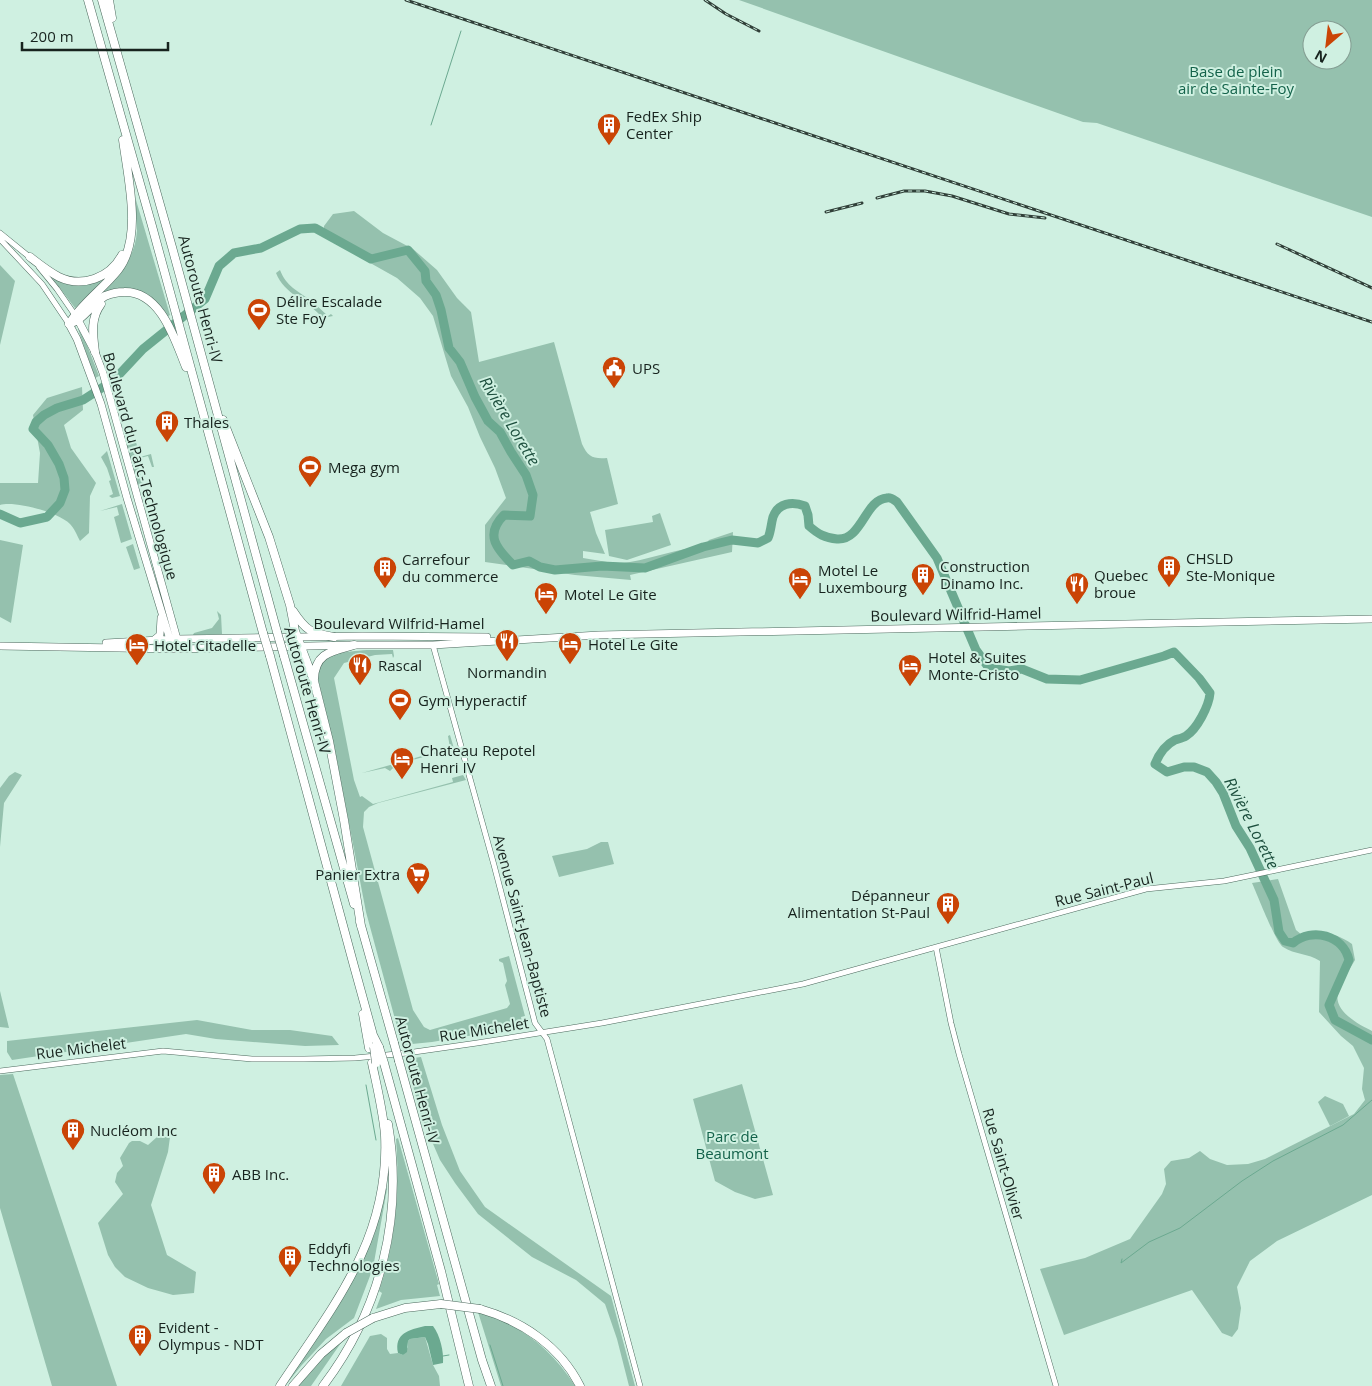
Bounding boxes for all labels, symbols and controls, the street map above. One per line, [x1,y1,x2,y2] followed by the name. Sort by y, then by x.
[22,20,169,52] scale bar
[1302,20,1352,70] north arrow
[30,26,74,46] text: 200 m
[1311,46,1330,68] text: N
[1178,61,1295,98] park label: Base de plein air de Sainte-Foy
[626,106,702,143] place label: FedEx Ship Center
[596,112,622,146] building icon: FedEx Ship Center
[174,233,228,365] street label: Autoroute Henri-IV
[276,291,382,328] place label: Délire Escalade Ste Foy
[246,297,272,331] sports icon: Délire Escalade Ste Foy
[99,350,183,582] street label: Boulevard du Parc-Technologique
[601,355,627,389] public building icon: UPS
[632,358,660,378] place label: UPS
[475,372,545,470] water label: Rivière Lorette
[154,409,180,443] building icon: Thales
[184,412,229,432] place label: Thales
[297,454,323,488] sports icon: Mega gym
[328,457,400,477] place label: Mega gym
[1186,548,1275,585] place label: CHSLD Ste-Monique
[402,549,498,586] place label: Carrefour du commerce
[1156,554,1182,588] building icon: CHSLD Ste-Monique
[372,555,398,589] building icon: Carrefour du commerce
[940,556,1030,593] place label: Construction Dinamo Inc.
[818,560,907,597] place label: Motel Le Luxembourg
[910,562,936,596] building icon: Construction Dinamo Inc.
[1094,565,1148,602] place label: Quebec broue
[787,566,813,600] hotel icon: Motel Le Luxembourg
[1064,571,1090,605] restaurant icon: Quebec broue
[533,581,559,615] hotel icon: Motel Le Gite
[564,584,657,604] place label: Motel Le Gite
[870,603,1042,625] street label: Boulevard Wilfrid-Hamel
[313,613,485,633] street label: Boulevard Wilfrid-Hamel
[280,624,336,756] street label: Autoroute Henri-IV
[494,628,520,662] restaurant icon: Normandin
[557,631,583,665] hotel icon: Hotel Le Gite
[124,632,150,666] hotel icon: Hotel Citadelle
[588,634,678,654] place label: Hotel Le Gite
[154,635,256,655] place label: Hotel Citadelle
[928,647,1027,684] place label: Hotel & Suites Monte-Cristo
[347,652,373,686] restaurant icon: Rascal
[897,653,923,687] hotel icon: Hotel & Suites Monte-Cristo
[378,655,422,675] place label: Rascal
[467,662,547,682] place label: Normandin
[387,687,413,721] sports icon: Gym Hyperactif
[418,690,527,710] place label: Gym Hyperactif
[420,740,536,777] place label: Chateau Repotel Henri IV
[389,746,415,780] hotel icon: Chateau Repotel Henri IV
[1219,773,1285,873] water label: Rivière Lorette
[489,833,557,1019] street label: Avenue Saint-Jean-Baptiste
[405,861,431,895] supermarket icon: Panier Extra
[315,864,400,884] place label: Panier Extra
[1053,867,1155,911] street label: Rue Saint-Paul
[788,885,930,922] place label: Dépanneur Alimentation St-Paul
[935,891,961,925] building icon: Dépanneur Alimentation St-Paul
[438,1012,530,1046] street label: Rue Michelet
[391,1014,445,1146] street label: Autoroute Henri-IV
[35,1033,127,1063] street label: Rue Michelet
[978,1106,1030,1222] street label: Rue Saint-Olivier
[60,1117,86,1151] building icon: Nucléom Inc
[90,1120,177,1140] place label: Nucléom Inc
[695,1126,769,1163] park label: Parc de Beaumont
[201,1161,227,1195] building icon: ABB Inc.
[232,1164,289,1184] place label: ABB Inc.
[308,1238,400,1275] place label: Eddyfi Technologies
[277,1244,303,1278] building icon: Eddyfi Technologies
[158,1317,264,1354] place label: Evident - Olympus - NDT
[127,1323,153,1357] building icon: Evident - Olympus - NDT

